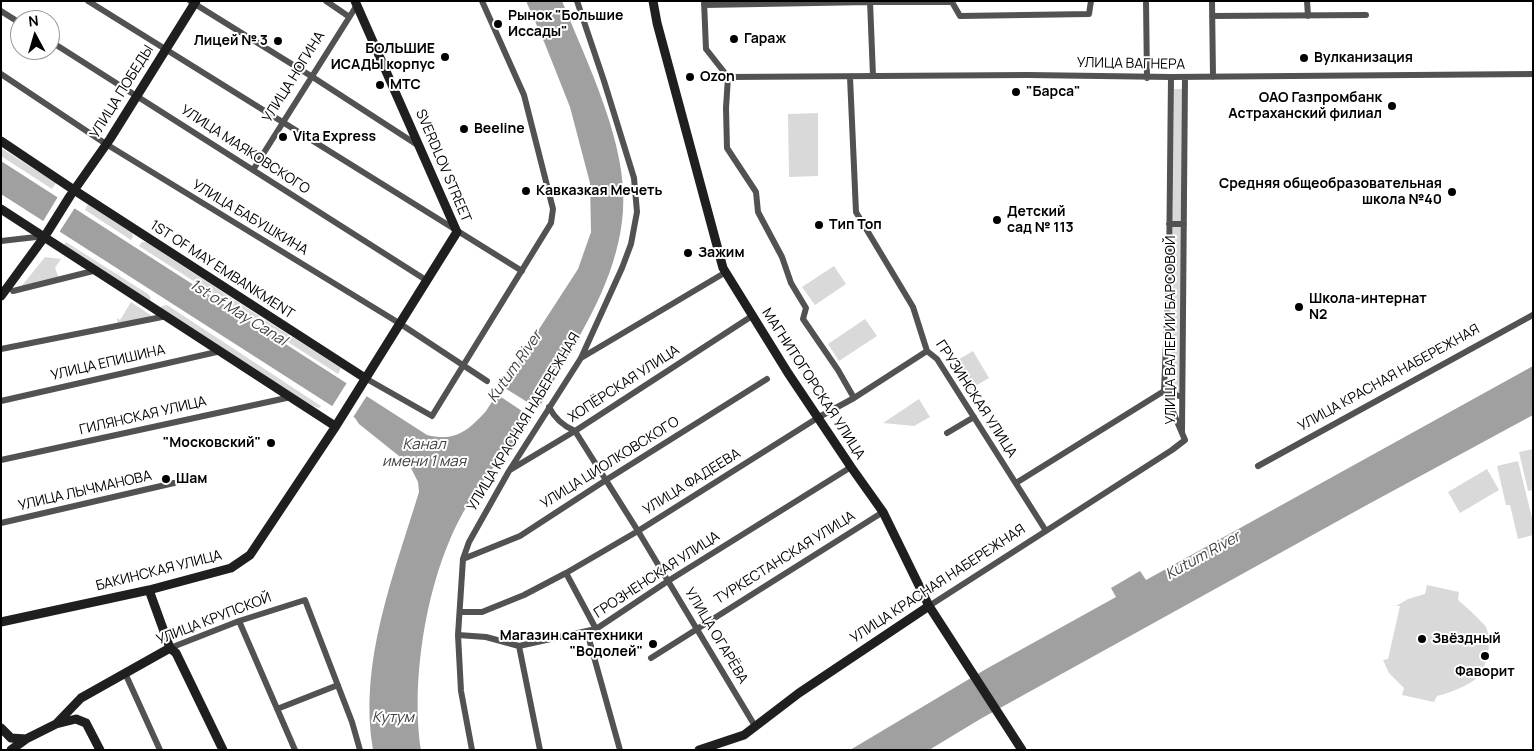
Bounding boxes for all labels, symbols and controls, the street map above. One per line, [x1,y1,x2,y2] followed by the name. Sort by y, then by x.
[508,8,623,40] place label: Рынок "Большие Иссады"
[10,10,60,60] north arrow
[27,11,39,31] text: N
[492,18,504,30] marker: Рынок "Большие Иссады"
[259,28,329,126] street label: УЛИЦА НОГИНА
[744,31,786,47] place label: Гараж
[194,33,268,49] place label: Лицей № 3
[728,33,740,45] marker: Гараж
[272,35,284,47] marker: Лицей № 3
[331,41,435,74] place label: БОЛЬШИЕ ИСАДЫ корпус
[87,42,157,142] street label: УЛИЦА ПОБЕДЫ
[1314,50,1413,66] place label: Вулканизация
[439,51,451,63] marker: БОЛЬШИЕ ИСАДЫ корпус
[1298,52,1310,64] marker: Вулканизация
[1077,55,1185,73] street label: УЛИЦА ВАГНЕРА
[700,69,735,85] place label: Ozon
[684,71,696,83] marker: Ozon
[390,77,421,93] place label: МТС
[374,79,386,91] marker: МТС
[1026,84,1080,100] place label: "Барса"
[1010,86,1022,98] marker: "Барса"
[1228,90,1382,122] place label: ОАО Газпромбанк Астраханский филиал
[1386,100,1398,112] marker: ОАО Газпромбанк Астраханский филиал
[177,102,313,198] street label: УЛИЦА МАЯКОВСКОГО
[412,107,474,225] street label: SVERDLOV STREET
[474,121,525,137] place label: Beeline
[458,123,470,135] marker: Beeline
[293,129,376,145] place label: Vita Express
[277,131,289,143] marker: Vita Express
[1219,176,1442,208] place label: Средняя общеобразовательная школа №40
[189,177,311,259] street label: УЛИЦА БАБУШКИНА
[536,183,662,199] place label: Кавказкая Мечеть
[520,185,532,197] marker: Кавказкая Мечеть
[1446,186,1458,198] marker: Средняя общеобразовательная школа №40
[1007,204,1074,236] place label: Детский сад № 113
[991,214,1003,226] marker: Детский сад № 113
[147,217,297,323] street label: 1ST OF MAY EMBANKMENT
[829,217,882,233] place label: Тип Топ
[813,219,825,231] marker: Тип Топ
[1163,236,1179,424] street label: УЛИЦА ВАЛЕРИИ БАРСОВОЙ
[698,245,745,261] place label: Зажим
[682,247,694,259] marker: Зажим
[186,276,290,350] water label: 1st of May Canal
[1309,291,1427,324] place label: Школа-интернат N2
[1293,301,1305,313] marker: Школа-интернат N2
[758,305,868,463] street label: МАГНИТОГОРСКАЯ УЛИЦА
[1295,321,1483,435] street label: УЛИЦА КРАСНАЯ НАБЕРЕЖНАЯ
[484,328,546,406] water label: Kutum River
[464,330,584,514] street label: УЛИЦА КРАСНАЯ НАБЕРЕЖНАЯ
[932,337,1020,461] street label: ГРУЗИНСКАЯ УЛИЦА
[49,342,167,384] street label: УЛИЦА ЕПИШИНА
[565,342,683,426] street label: ХОПЁРСКАЯ УЛИЦА
[78,393,208,439] street label: ГИЛЯНСКАЯ УЛИЦА
[538,413,682,513] street label: УЛИЦА ЦИОЛКОВСКОГО
[163,435,261,451] place label: "Московский"
[382,436,466,471] water label: Канал имени 1 мая
[265,437,277,449] marker: "Московский"
[640,445,744,519] street label: УЛИЦА ФАДЕЕВА
[17,467,153,515] street label: УЛИЦА ЛЫЧМАНОВА
[176,471,207,487] place label: Шам
[160,473,172,485] marker: Шам
[712,508,858,608] street label: ТУРКЕСТАНСКАЯ УЛИЦА
[847,521,1029,647] street label: УЛИЦА КРАСНАЯ НАБЕРЕЖНАЯ
[591,528,723,622] street label: ГРОЗНЕНСКАЯ УЛИЦА
[1163,528,1243,584] water label: Kutum River
[94,547,224,595] street label: БАКИНСКАЯ УЛИЦА
[681,585,751,687] street label: УЛИЦА ОГАРЁВА
[154,589,274,649] street label: УЛИЦА КРУПСКОЙ
[500,628,643,660] place label: Магазин сантехники "Водолей"
[1432,631,1501,647] place label: Звёздный
[1416,633,1428,645] marker: Звёздный
[647,638,659,650] marker: Магазин сантехники "Водолей"
[1479,650,1491,662] marker: Фаворит
[1455,664,1515,680] place label: Фаворит
[372,709,414,727] water label: Кутум

